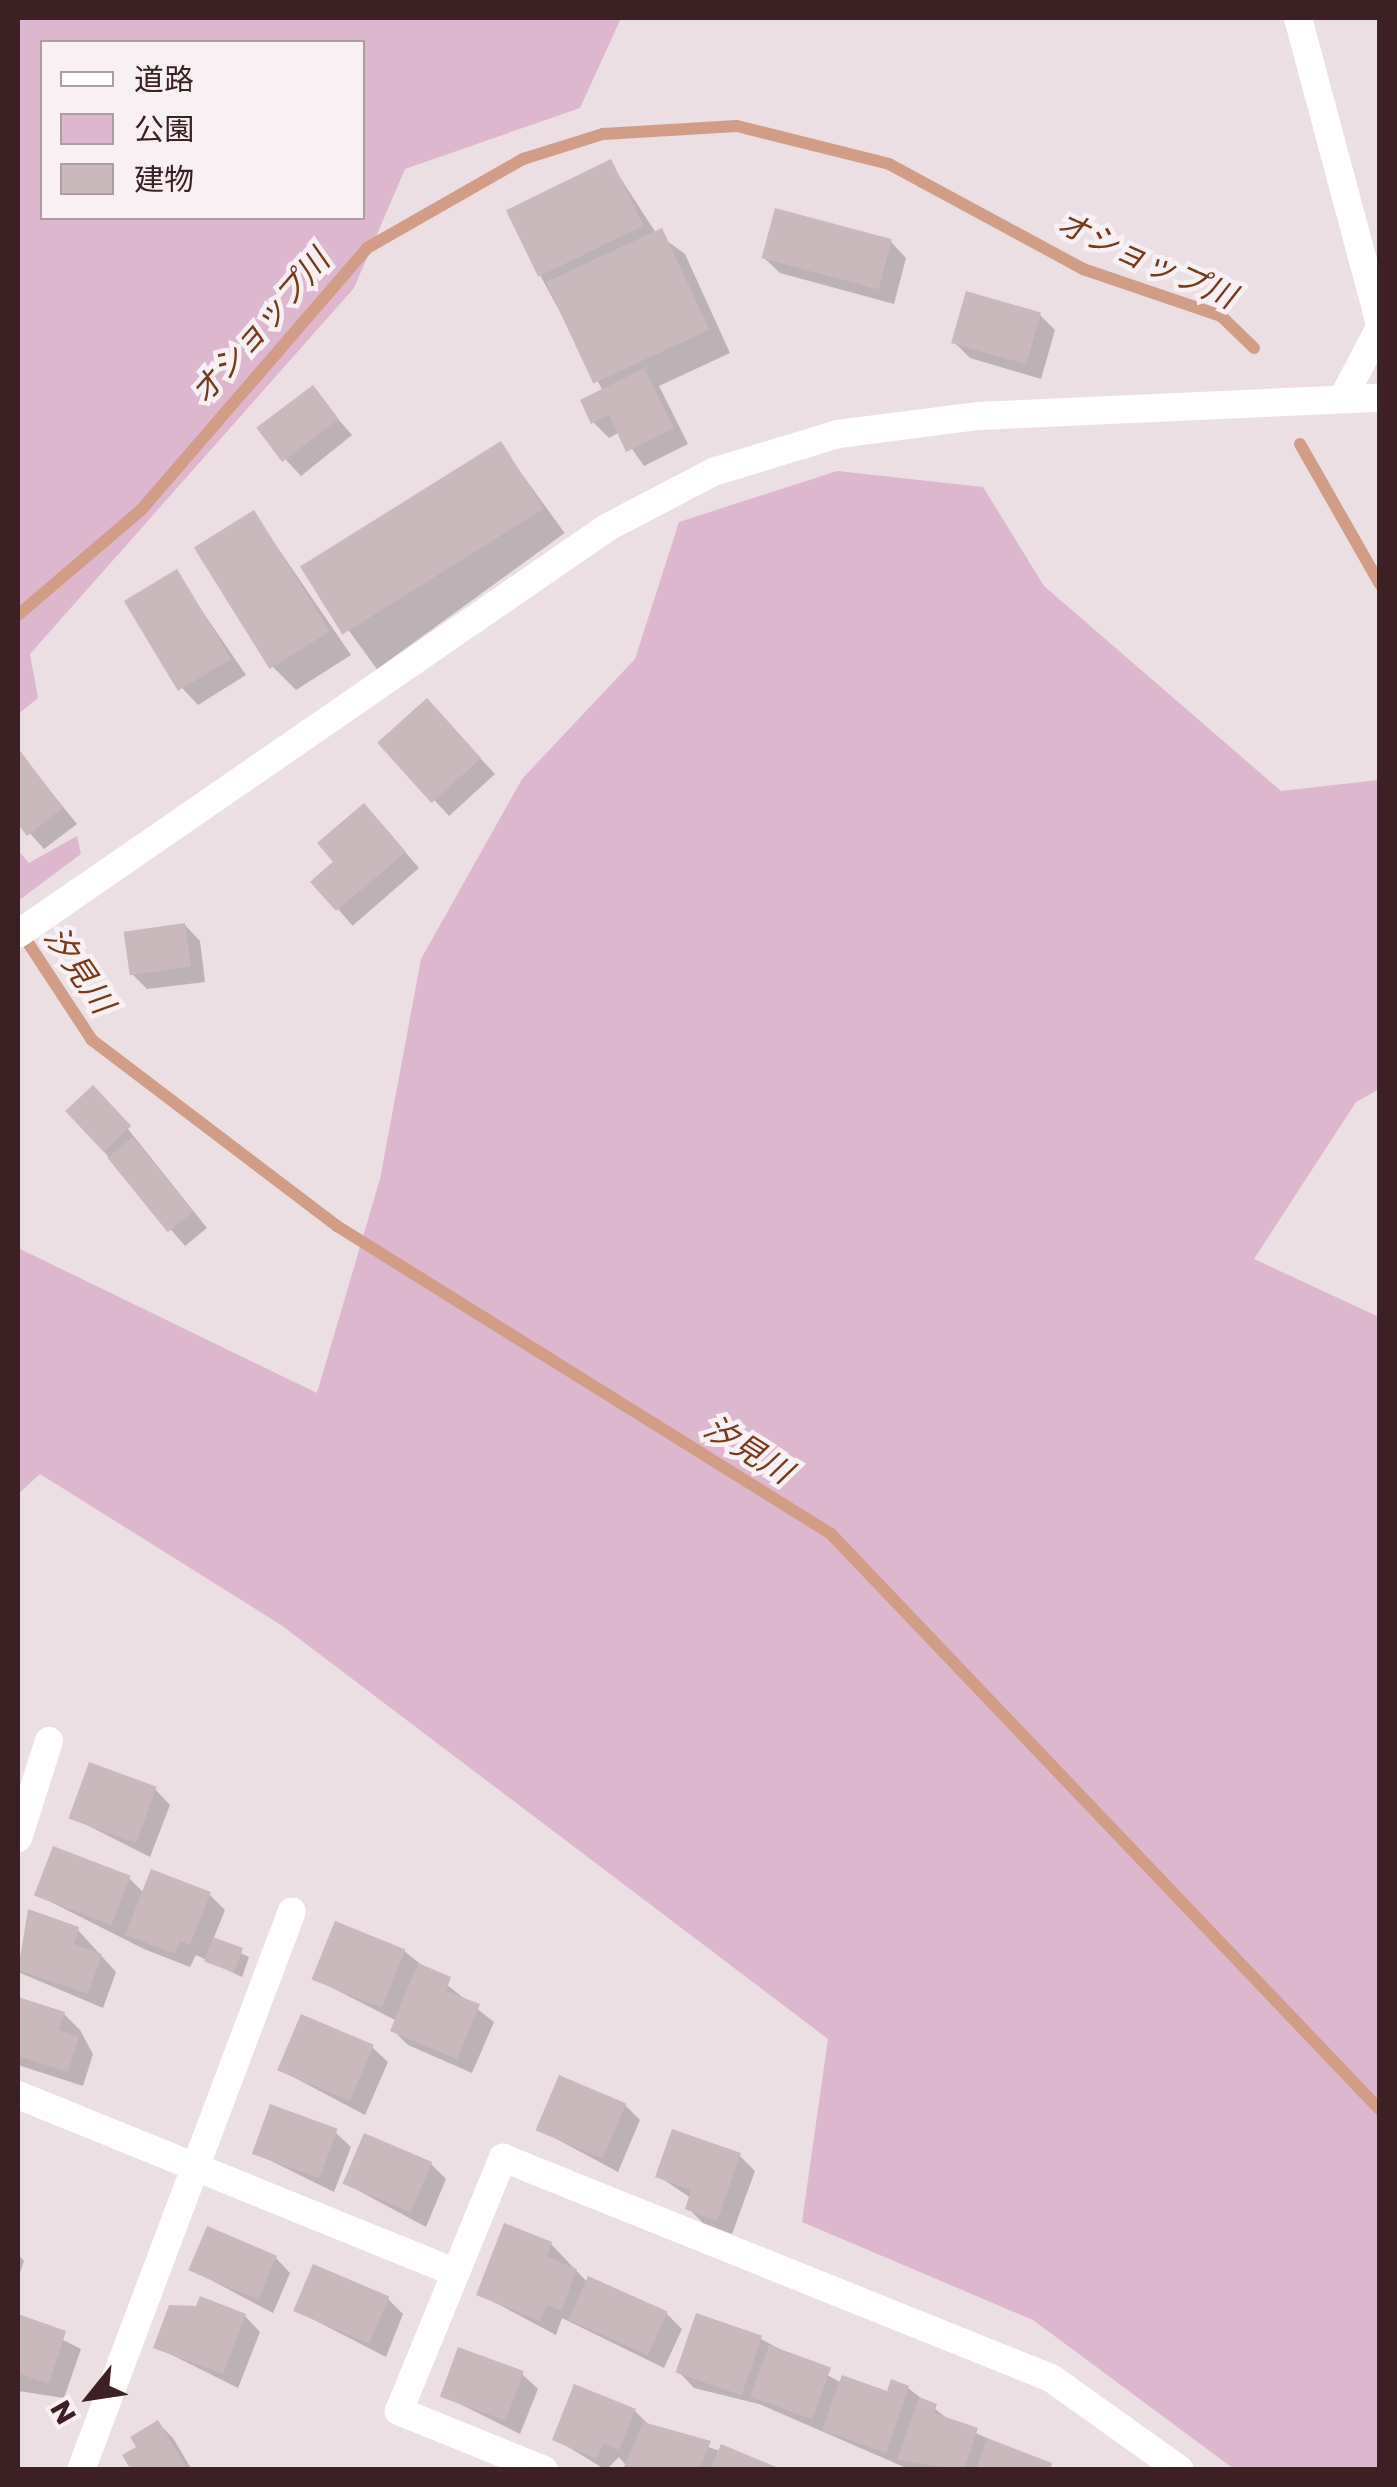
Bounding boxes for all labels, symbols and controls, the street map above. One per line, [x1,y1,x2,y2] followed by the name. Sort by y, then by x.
[40,40,365,220] legend
[134,58,194,101] text: 道路
[134,108,194,151] text: 公園
[134,158,194,201] text: 建物
[1050,203,1242,317] water label: オショップ川
[183,242,337,412] water label: オショップ川
[36,919,122,1021] water label: 汐見川
[697,1408,799,1492] water label: 汐見川
[40,2347,140,2447] north arrow
[41,2393,86,2431] text: N

